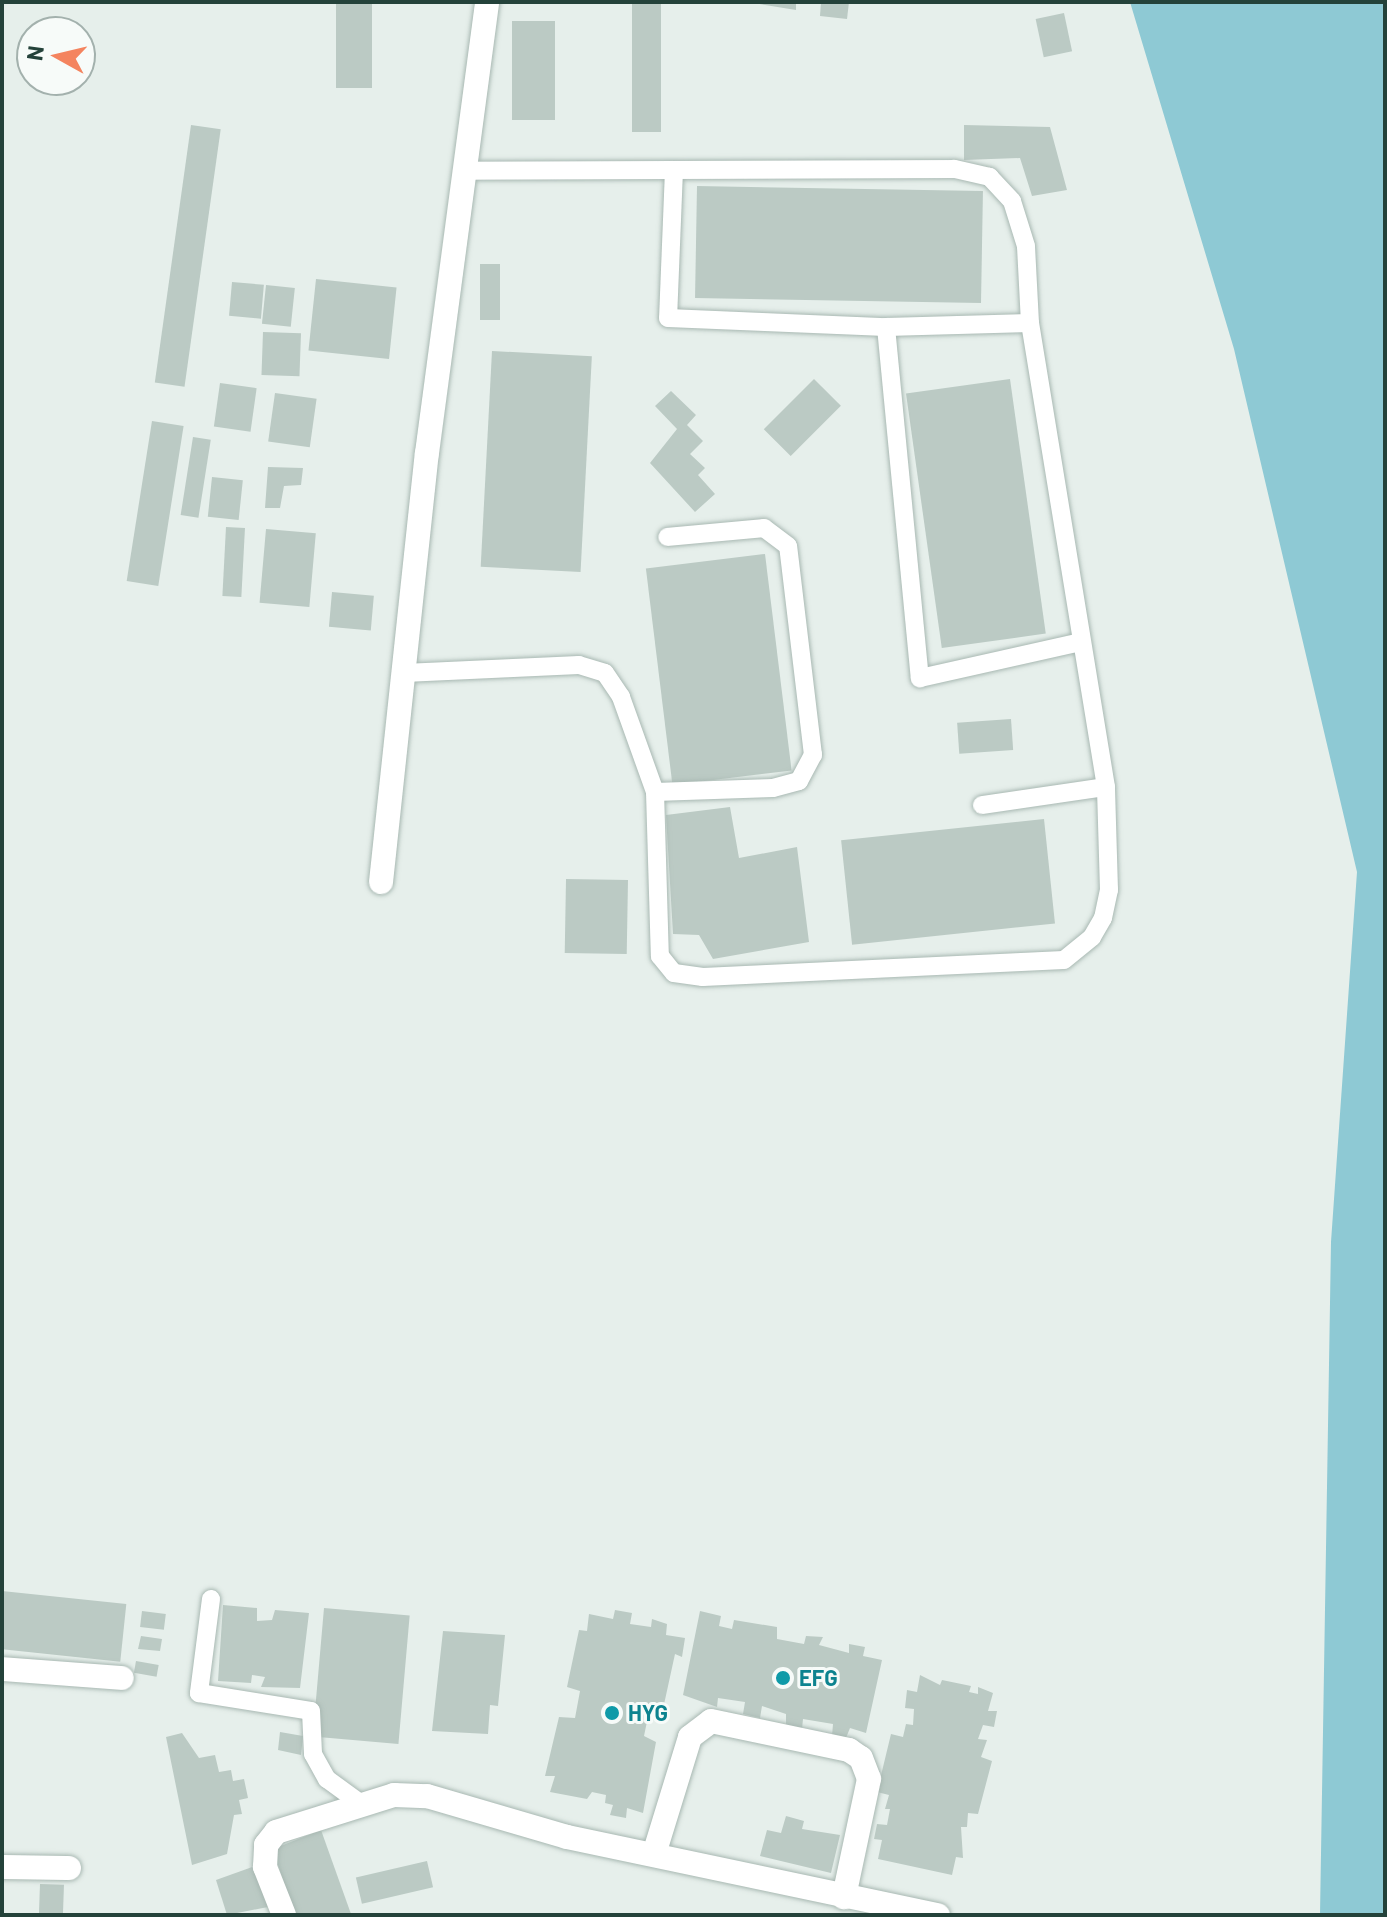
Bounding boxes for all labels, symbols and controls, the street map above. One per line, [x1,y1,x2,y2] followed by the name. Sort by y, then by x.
[16,16,96,96] north arrow
[20,44,48,62] text: N
[799,1665,838,1691] place label: EFG
[774,1669,792,1687] marker: EFG
[628,1700,668,1726] place label: HYG
[603,1704,621,1722] marker: HYG

